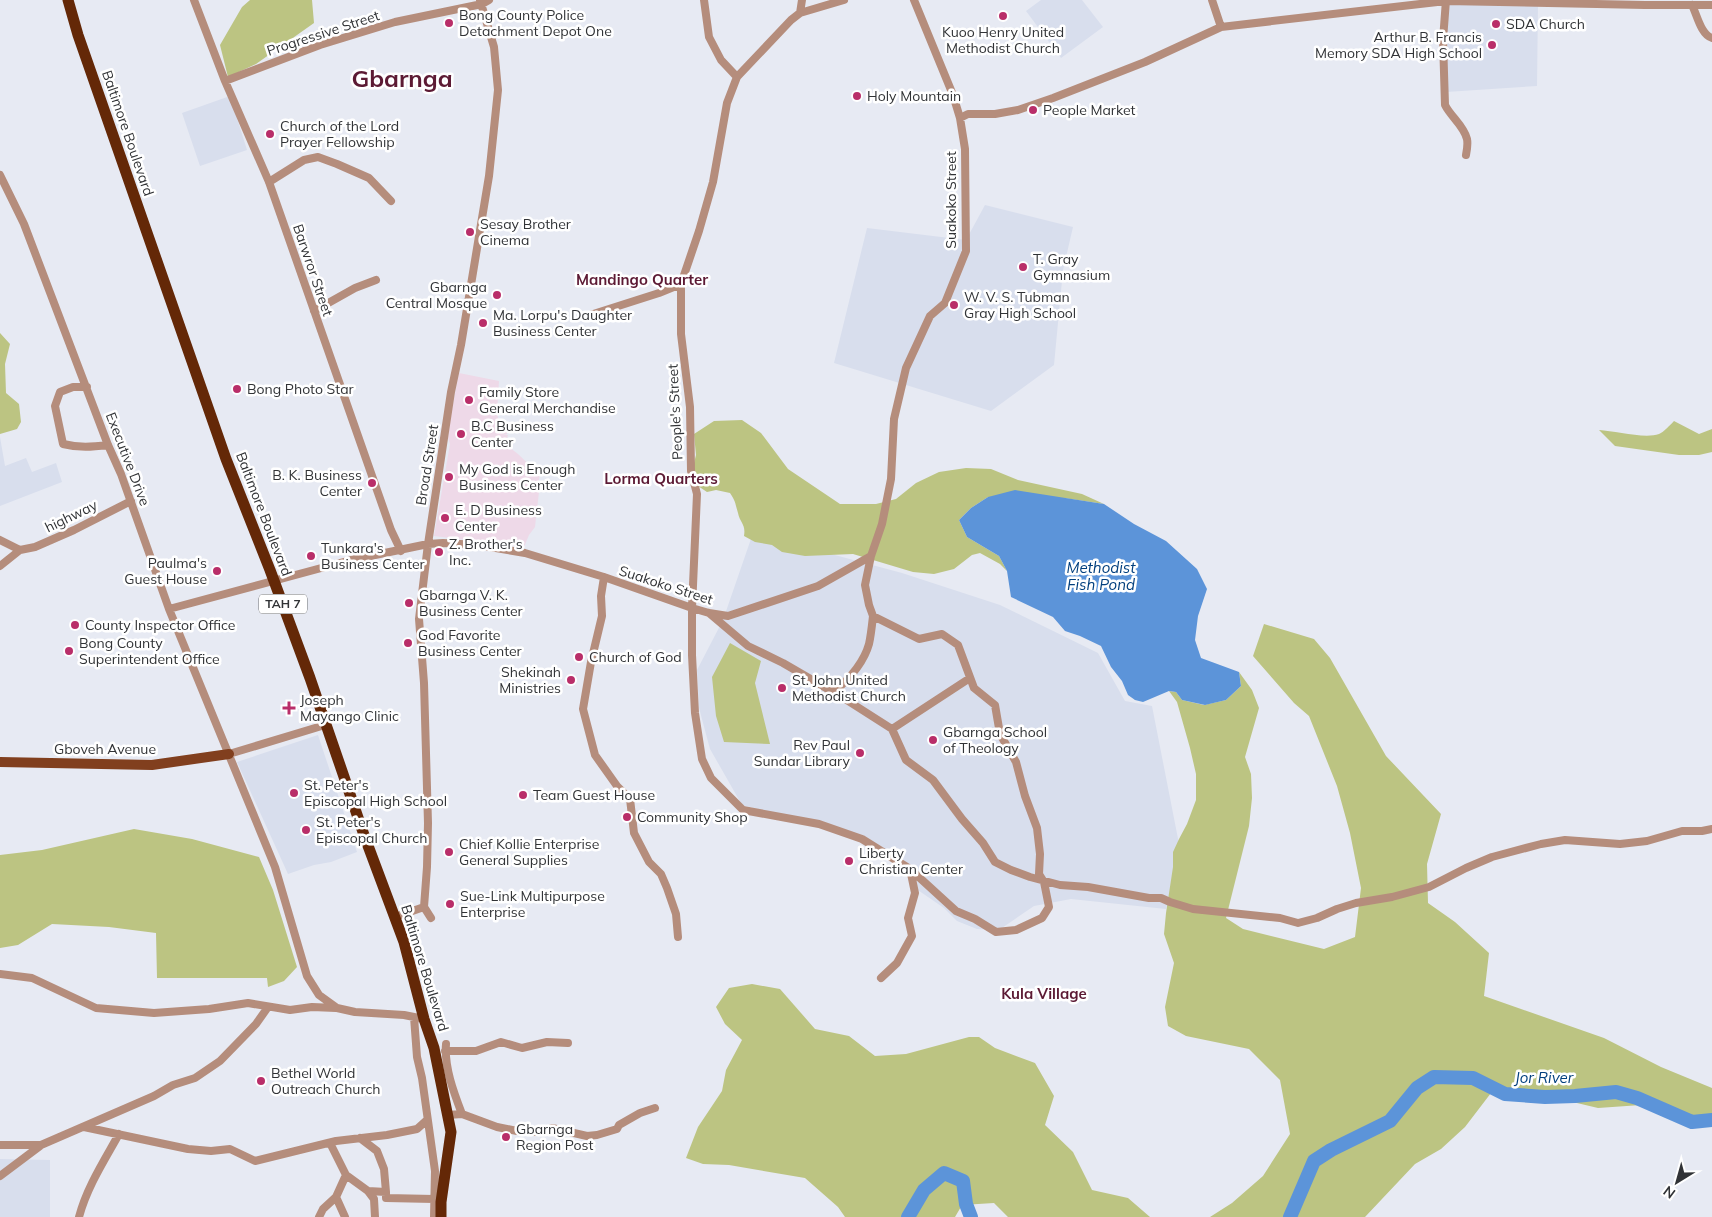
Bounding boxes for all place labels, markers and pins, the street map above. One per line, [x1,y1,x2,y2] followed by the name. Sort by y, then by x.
[459,6,612,40] place label: Bong County Police Detachment Depot One
[997,10,1009,22] marker: Kuoo Henry United Methodist Church
[1506,15,1585,33] place label: SDA Church
[443,17,455,29] marker: Bong County Police Detachment Depot One
[1490,18,1502,30] marker: SDA Church
[942,23,1064,57] place label: Kuoo Henry United Methodist Church
[1315,28,1482,62] place label: Arthur B. Francis Memory SDA High School
[1486,39,1498,51] marker: Arthur B. Francis Memory SDA High School
[867,87,961,105] place label: Holy Mountain
[851,90,863,102] marker: Holy Mountain
[1043,101,1136,119] place label: People Market
[1027,104,1039,116] marker: People Market
[280,117,399,151] place label: Church of the Lord Prayer Fellowship
[264,128,276,140] marker: Church of the Lord Prayer Fellowship
[480,215,572,249] place label: Sesay Brother Cinema
[464,226,476,238] marker: Sesay Brother Cinema
[1033,250,1110,284] place label: T. Gray Gymnasium
[1017,261,1029,273] marker: T. Gray Gymnasium
[386,278,487,312] place label: Gbarnga Central Mosque
[964,288,1076,322] place label: W. V. S. Tubman Gray High School
[491,289,503,301] marker: Gbarnga Central Mosque
[948,299,960,311] marker: W. V. S. Tubman Gray High School
[493,306,633,340] place label: Ma. Lorpu's Daughter Business Center
[477,317,489,329] marker: Ma. Lorpu's Daughter Business Center
[247,380,355,398] place label: Bong Photo Star
[231,383,243,395] marker: Bong Photo Star
[479,383,616,417] place label: Family Store General Merchandise
[463,394,475,406] marker: Family Store General Merchandise
[471,417,554,451] place label: B.C Business Center
[455,428,467,440] marker: B.C Business Center
[459,460,575,494] place label: My God is Enough Business Center
[272,466,363,500] place label: B. K. Business Center
[443,471,455,483] marker: My God is Enough Business Center
[366,477,378,489] marker: B. K. Business Center
[455,501,542,535] place label: E. D Business Center
[439,512,451,524] marker: E. D Business Center
[449,535,523,569] place label: Z. Brother's Inc.
[321,539,426,573] place label: Tunkara's Business Center
[433,546,445,558] marker: Z. Brother's Inc.
[305,550,317,562] marker: Tunkara's Business Center
[124,554,207,588] place label: Paulma's Guest House
[211,565,223,577] marker: Paulma's Guest House
[419,586,524,620] place label: Gbarnga V. K. Business Center
[403,597,415,609] marker: Gbarnga V. K. Business Center
[85,616,235,634] place label: County Inspector Office
[69,619,81,631] marker: County Inspector Office
[418,626,523,660] place label: God Favorite Business Center
[79,634,220,668] place label: Bong County Superintendent Office
[402,637,414,649] marker: God Favorite Business Center
[63,645,75,657] marker: Bong County Superintendent Office
[589,648,682,666] place label: Church of God
[573,651,585,663] marker: Church of God
[499,663,561,697] place label: Shekinah Ministries
[792,671,906,705] place label: St. John United Methodist Church
[565,674,577,686] marker: Shekinah Ministries
[776,682,788,694] marker: St. John United Methodist Church
[300,691,399,725] place label: Joseph Mayango Clinic
[282,701,296,715] marker: Joseph Mayango Clinic
[943,723,1047,757] place label: Gbarnga School of Theology
[927,734,939,746] marker: Gbarnga School of Theology
[754,736,851,770] place label: Rev Paul Sundar Library
[854,747,866,759] marker: Rev Paul Sundar Library
[304,776,447,810] place label: St. Peter's Episcopal High School
[533,786,655,804] place label: Team Guest House
[288,787,300,799] marker: St. Peter's Episcopal High School
[517,789,529,801] marker: Team Guest House
[637,808,748,826] place label: Community Shop
[621,811,633,823] marker: Community Shop
[316,813,427,847] place label: St. Peter's Episcopal Church
[300,824,312,836] marker: St. Peter's Episcopal Church
[459,835,599,869] place label: Chief Kollie Enterprise General Supplies
[859,844,964,878] place label: Liberty Christian Center
[443,846,455,858] marker: Chief Kollie Enterprise General Supplies
[843,855,855,867] marker: Liberty Christian Center
[460,887,605,921] place label: Sue-Link Multipurpose Enterprise
[444,898,456,910] marker: Sue-Link Multipurpose Enterprise
[271,1064,381,1098] place label: Bethel World Outreach Church
[255,1075,267,1087] marker: Bethel World Outreach Church
[516,1120,593,1154] place label: Gbarnga Region Post
[500,1131,512,1143] marker: Gbarnga Region Post

